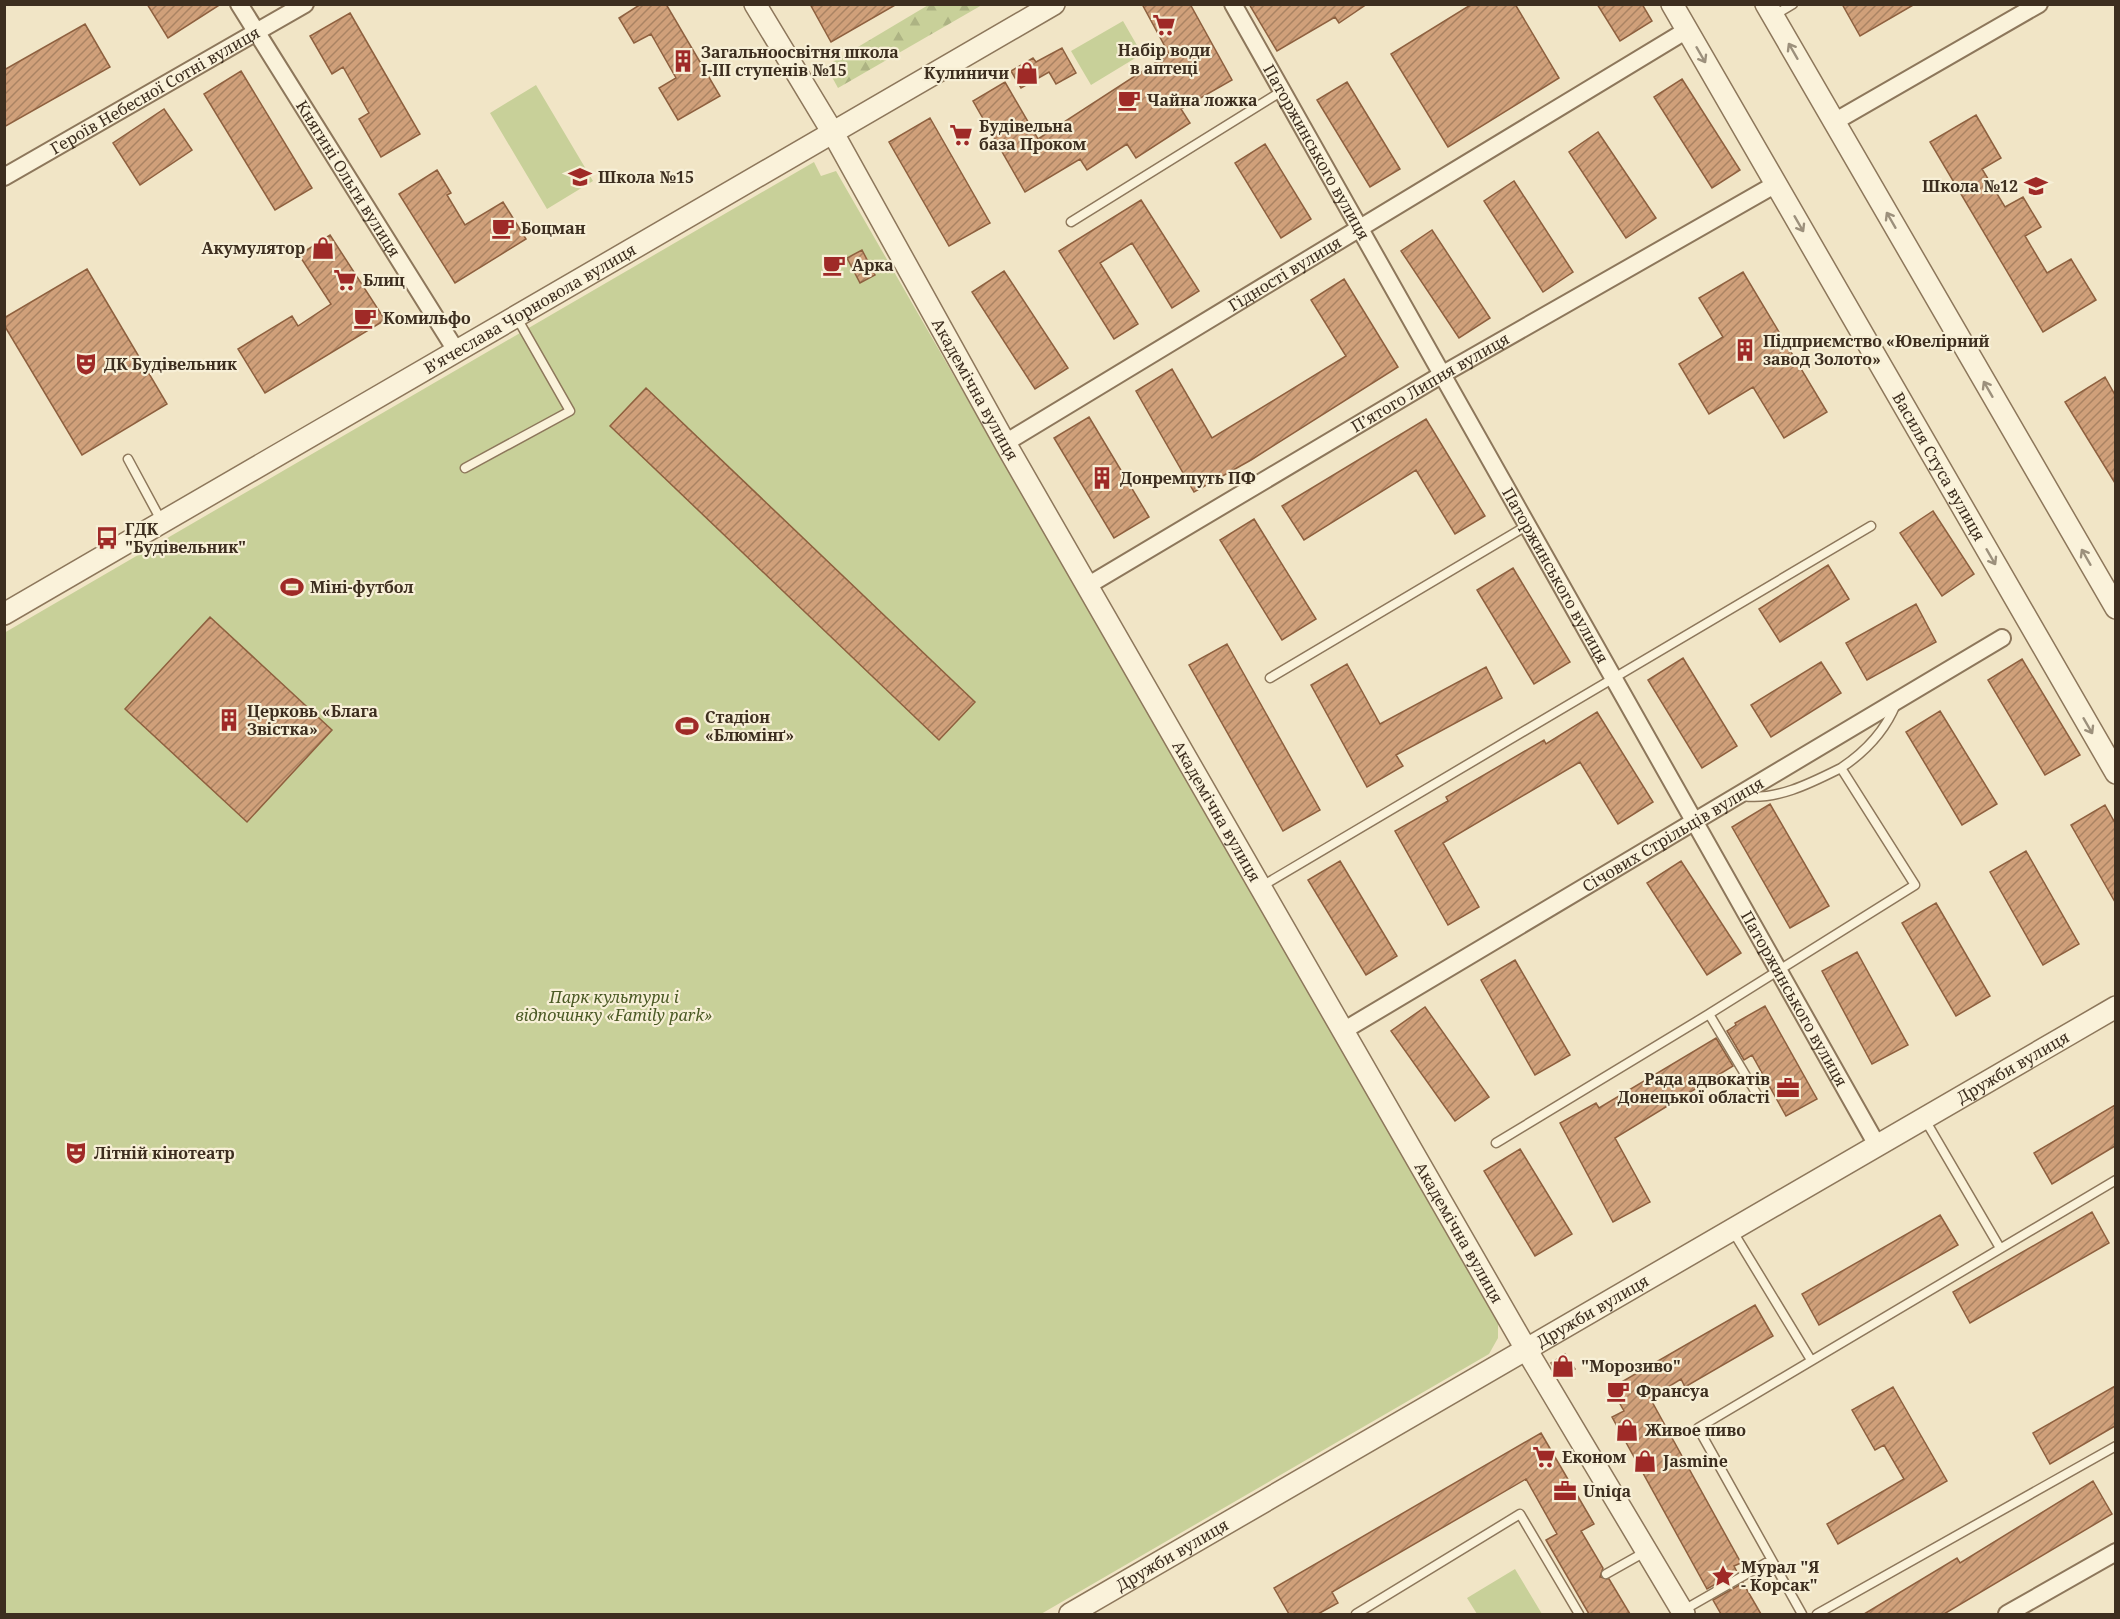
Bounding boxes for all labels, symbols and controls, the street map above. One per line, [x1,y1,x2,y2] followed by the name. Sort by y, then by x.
[1151,12,1177,38] supermarket icon: Набір води в аптеці
[46,21,264,159] street label: Героїв Небесної Сотні вулиця
[1118,39,1210,79] place label: Набір води в аптеці
[701,41,899,81] place label: Загальноосвітня школа І-ІІІ ступенів №15
[1787,43,1799,60] one-way arrow
[1696,46,1708,63] one-way arrow
[670,48,696,74] building icon: Загальноосвітня школа І-ІІІ ступенів №15
[1014,60,1040,86] shop icon: Кулиничи
[1258,60,1375,244] street label: Паторжинського вулиця
[924,62,1009,84] place label: Кулиничи
[1116,87,1142,113] cafe icon: Чайна ложка
[1147,89,1258,111] place label: Чайна ложка
[291,96,406,261] street label: Княгині Ольги вулиця
[979,115,1086,155] place label: Будівельна база Проком
[948,122,974,148] supermarket icon: Будівельна база Проком
[567,164,593,190] school or university icon: Школа №15
[598,166,694,188] place label: Школа №15
[2023,173,2049,199] school or university icon: Школа №12
[1922,175,2018,197] place label: Школа №12
[1885,212,1897,229] one-way arrow
[490,215,516,241] cafe icon: Боцман
[1793,215,1805,232] one-way arrow
[521,217,586,239] place label: Боцман
[1224,231,1345,316] street label: Гідності вулиця
[310,235,336,261] shop icon: Акумулятор
[201,237,305,259] place label: Акумулятор
[420,238,640,379] street label: В'ячеслава Чорновола вулиця
[821,252,847,278] cafe icon: Арка
[852,254,894,276] place label: Арка
[332,267,358,293] supermarket icon: Блиц
[363,269,405,291] place label: Блиц
[352,305,378,331] cafe icon: Комильфо
[383,307,471,329] place label: Комильфо
[927,314,1024,465] street label: Академічна вулиця
[1347,327,1513,437] street label: П’ятого Липня вулиця
[1763,330,1990,370] place label: Підприємство «Ювелірний завод Золото»
[1732,337,1758,363] building icon: Підприємство «Ювелірний завод Золото»
[73,351,99,377] theatre icon: ДК Будівельник
[104,353,237,375] place label: ДК Будівельник
[1982,380,1994,397] one-way arrow
[1887,388,1991,545] street label: Василя Стуса вулиця
[1089,465,1115,491] building icon: Донремпуть ПФ
[1120,467,1256,489] place label: Донремпуть ПФ
[1497,483,1614,667] street label: Паторжинського вулиця
[125,518,246,558] place label: ГДК "Будівельник"
[94,525,120,551] bus stop icon: ГДК "Будівельник"
[1985,548,1997,565] one-way arrow
[2080,549,2092,566] one-way arrow
[279,574,305,600] sports icon: Міні-футбол
[310,576,413,598] place label: Міні-футбол
[247,700,378,740] place label: Церковь «Блага Звістка»
[705,706,794,746] place label: Стадіон «Блюмінґ»
[216,707,242,733] building icon: Церковь «Блага Звістка»
[674,713,700,739] sports icon: Стадіон «Блюмінґ»
[2082,717,2094,734] one-way arrow
[1167,737,1266,886] street label: Академічна вулиця
[1578,772,1768,897] street label: Січових Стрільців вулиця
[1736,907,1853,1090] street label: Паторжинського вулиця
[515,986,713,1026] park label: Парк культури і відпочинку «Family park»
[1952,1026,2073,1108] street label: Дружби вулиця
[1617,1068,1770,1108] place label: Рада адвокатів Донецької області
[1775,1075,1801,1101] office icon: Рада адвокатів Донецької області
[63,1140,89,1166] theatre icon: Літній кінотеатр
[94,1142,235,1164] place label: Літній кінотеатр
[1410,1158,1508,1307] street label: Академічна вулиця
[1532,1270,1653,1352] street label: Дружби вулиця
[1550,1353,1576,1379] shop icon: "Морозиво"
[1581,1355,1681,1377] place label: "Морозиво"
[1605,1378,1631,1404] cafe icon: Франсуа
[1636,1380,1709,1402] place label: Франсуа
[1614,1417,1640,1443] shop icon: Живое пиво
[1645,1419,1746,1441] place label: Живое пиво
[1531,1444,1557,1470] supermarket icon: Економ
[1562,1446,1627,1468] place label: Економ
[1632,1448,1658,1474] shop icon: Jasmine
[1662,1450,1728,1472] place label: Jasmine
[1552,1478,1578,1504] office icon: Uniqa
[1583,1480,1632,1502] place label: Uniqa
[1112,1513,1232,1596] street label: Дружби вулиця
[1741,1556,1820,1596] place label: Мурал "Я - Корсак"
[1710,1563,1736,1589] place icon: Мурал "Я - Корсак"

